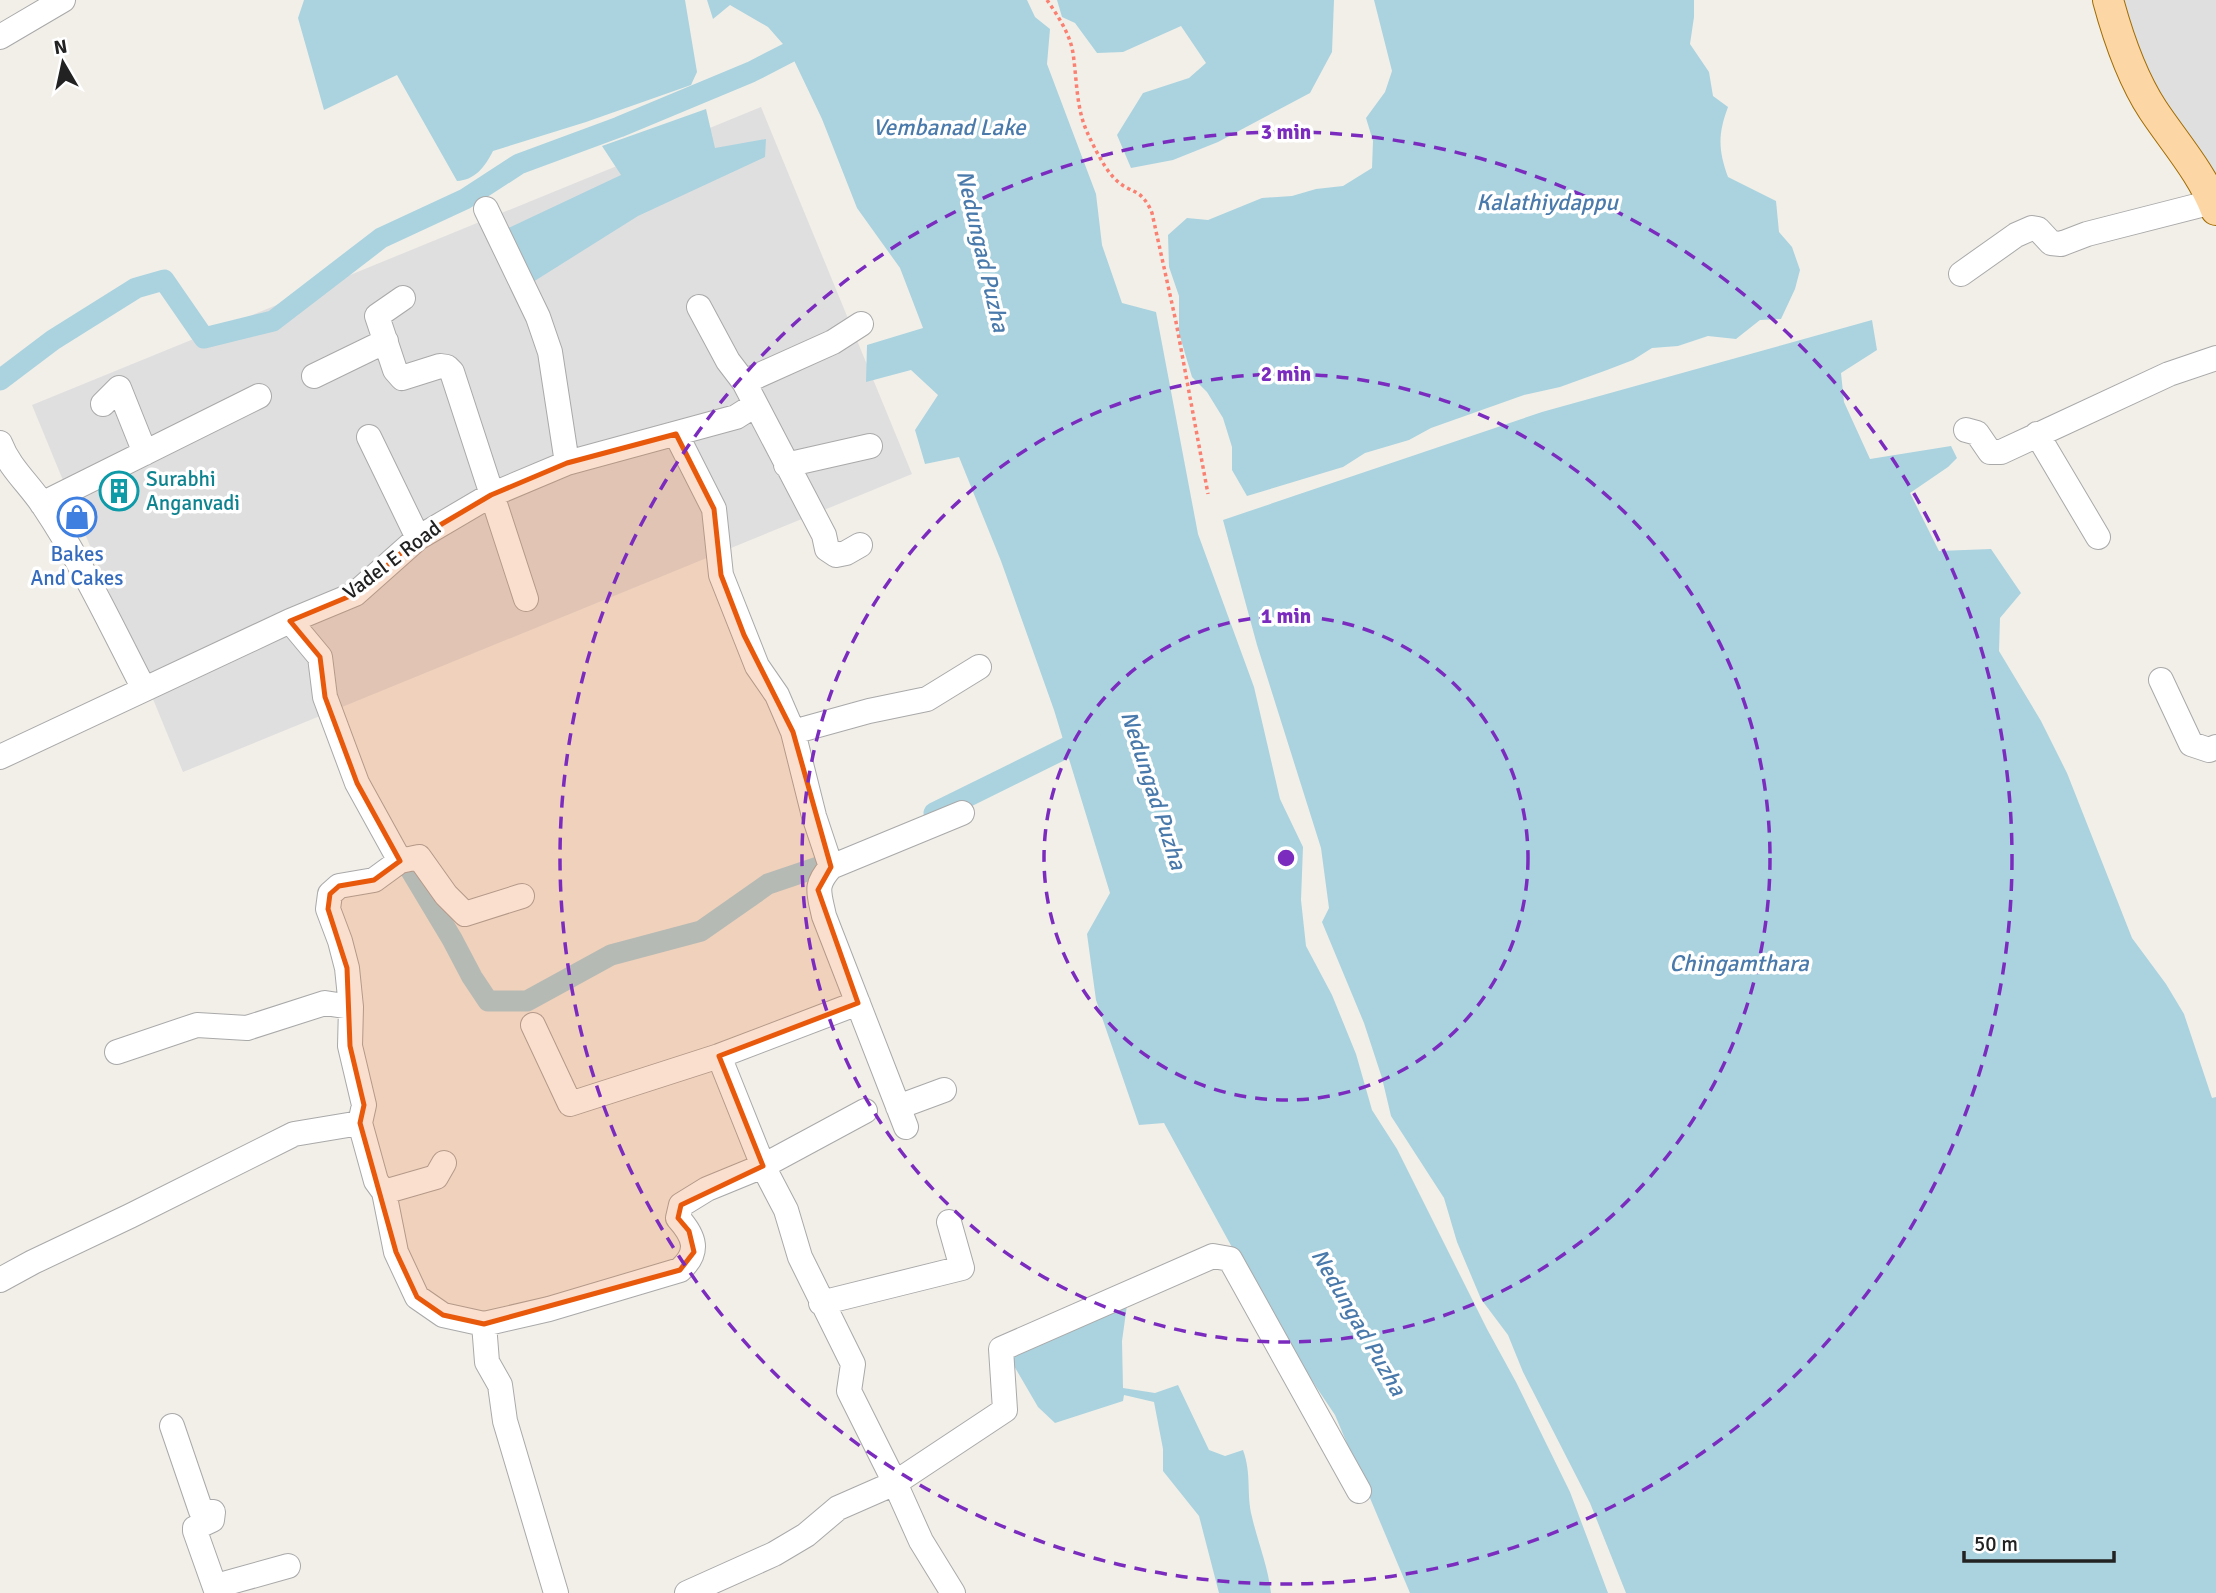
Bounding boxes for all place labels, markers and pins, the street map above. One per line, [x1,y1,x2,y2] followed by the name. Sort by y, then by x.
[146,466,240,516] place label: Surabhi Anganvadi
[98,470,140,512] building icon: Surabhi Anganvadi
[56,496,98,538] shop icon: Bakes And Cakes
[30,541,124,591] place label: Bakes And Cakes
[1274,846,1298,870] centre of rings

